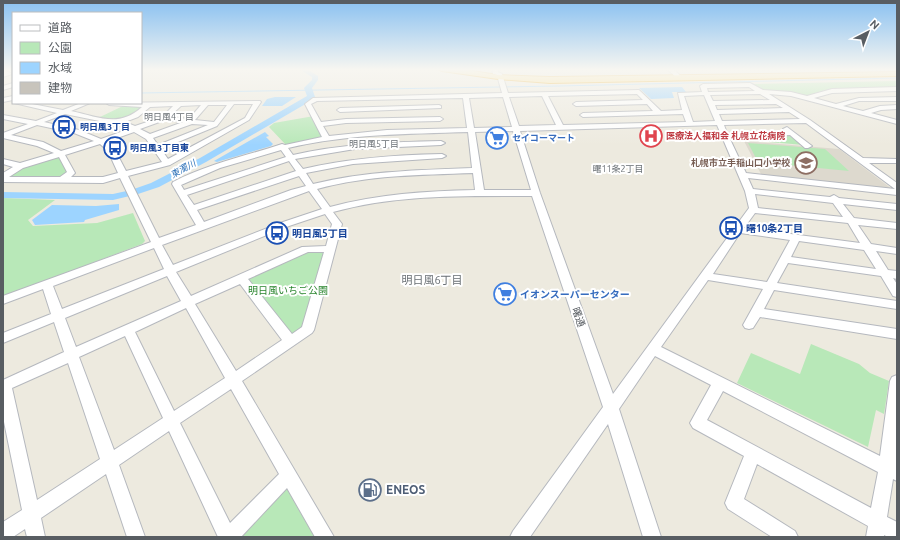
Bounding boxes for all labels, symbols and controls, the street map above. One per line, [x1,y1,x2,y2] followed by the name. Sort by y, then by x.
[12,12,142,104] legend
[848,12,888,52] north arrow
[868,17,882,32] text: N
[48,21,72,34] text: 道路
[48,41,72,54] text: 公園
[48,61,72,74] text: 水域
[48,81,72,94] text: 建物
[144,112,194,122] district label: 明日風4丁目
[51,114,77,140] bus stop icon: 明日風3丁目
[80,122,130,132] place label: 明日風3丁目
[638,123,664,149] hospital icon: 医療法人福和会 札幌立花病院
[484,125,510,151] supermarket icon: セイコーマート
[666,131,785,141] place label: 医療法人福和会 札幌立花病院
[512,133,575,143] place label: セイコーマート
[102,135,128,161] bus stop icon: 明日風3丁目東
[349,139,399,149] district label: 明日風5丁目
[130,143,189,153] place label: 明日風3丁目東
[793,150,819,176] school or university icon: 札幌市立手稲山口小学校
[169,158,198,180] water label: 東濁川
[691,158,791,168] place label: 札幌市立手稲山口小学校
[592,164,644,174] district label: 曙11条2丁目
[718,215,744,241] bus stop icon: 曙10条2丁目
[264,220,290,246] bus stop icon: 明日風5丁目
[746,223,803,234] place label: 曙10条2丁目
[292,228,348,239] place label: 明日風5丁目
[401,274,463,286] district label: 明日風6丁目
[492,281,518,307] supermarket icon: イオンスーパーセンター
[248,285,328,296] park label: 明日風いちご公園
[520,289,630,300] place label: イオンスーパーセンター
[570,306,587,328] street label: 曙通
[357,477,383,503] fuel station icon: ENEOS
[386,483,425,496] place label: ENEOS

